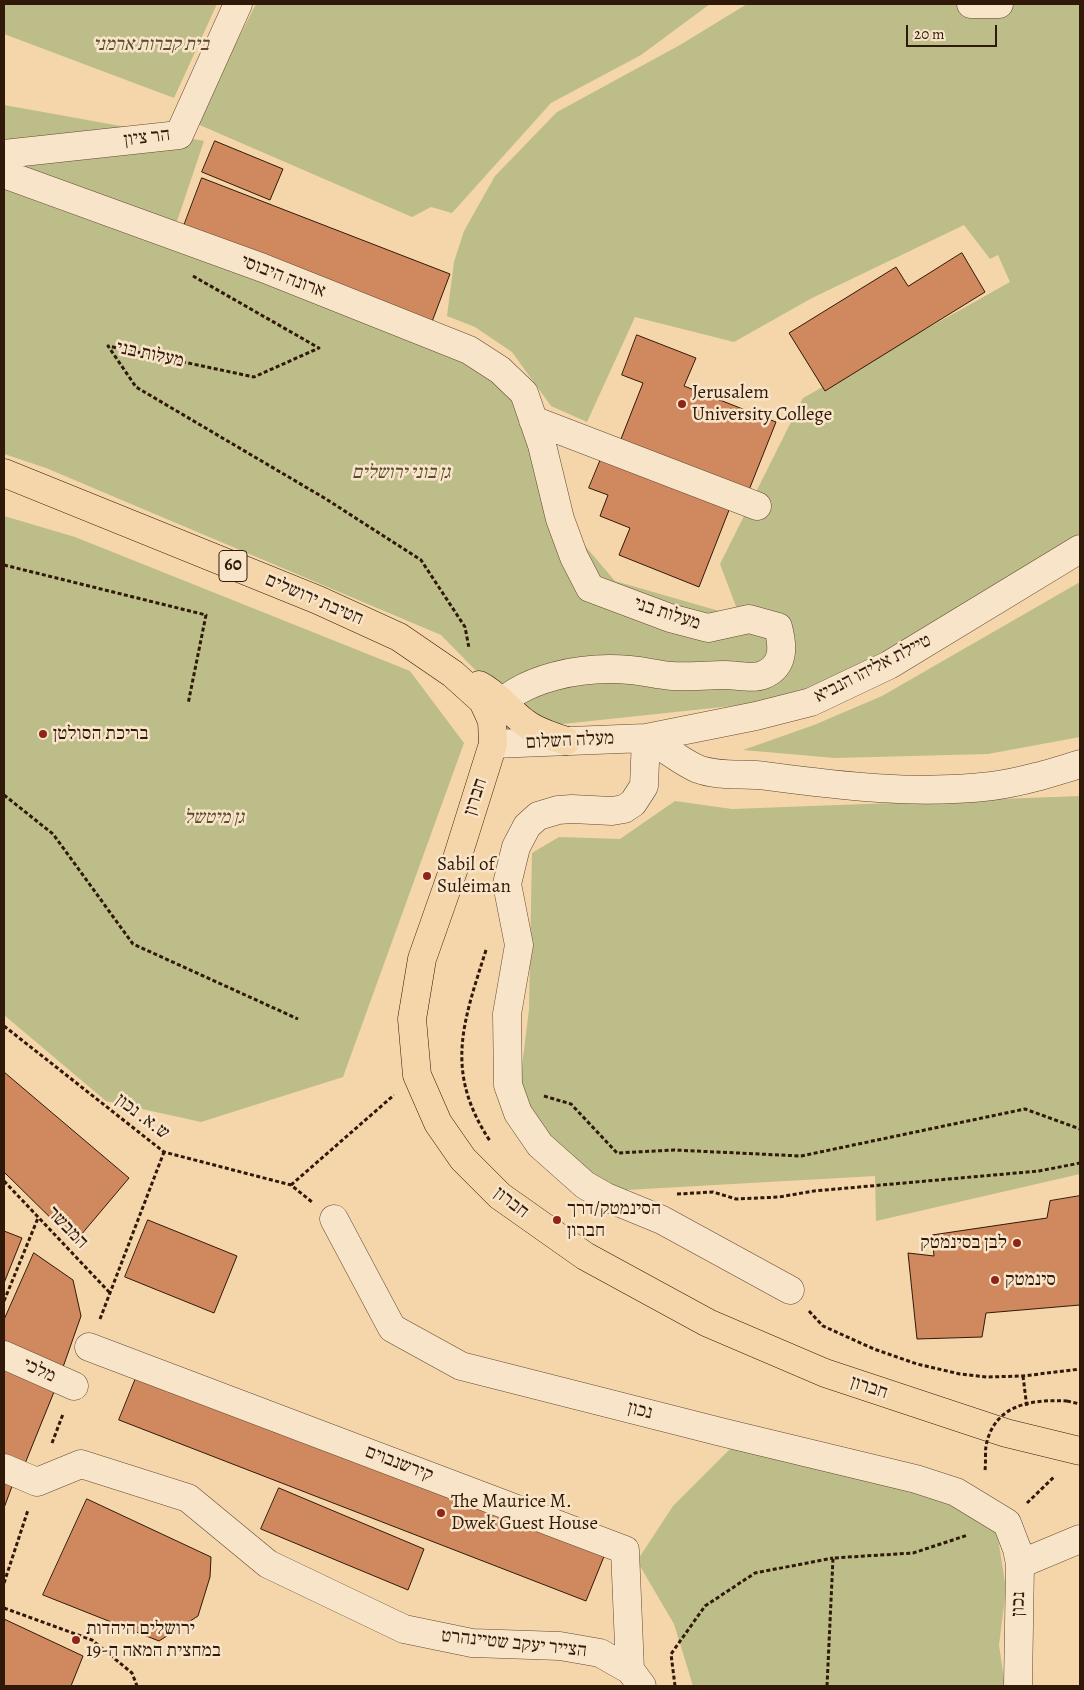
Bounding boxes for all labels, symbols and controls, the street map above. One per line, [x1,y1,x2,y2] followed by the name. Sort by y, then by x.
[909,15,1000,47] scale bar
[914,24,945,44] text: 20 m
[93,34,209,56] park label: בית קברות ארמני
[122,124,172,152] street label: הר ציון
[237,250,329,304] street label: ארונה היבוסי
[114,337,186,373] street label: מעלות בני
[692,382,832,426] place label: Jerusalem University College
[676,398,688,410] marker: Jerusalem University College
[352,462,450,484] park label: גן בוני ירושלים
[219,550,247,582] road number: 60
[261,569,367,631] street label: חטיבת ירושלים
[631,593,703,635] street label: מעלות בני
[811,630,935,708] street label: טיילת אליהו הנביא
[53,723,149,745] place label: בריכת הסולטן
[525,727,615,755] street label: מעלה השלום
[37,728,49,740] marker: בריכת הסולטן
[459,775,493,819] street label: חברון
[184,807,244,829] park label: גן מיטשל
[437,854,511,898] place label: Sabil of Suleiman
[421,870,433,882] marker: Sabil of Suleiman
[110,1089,174,1145] street label: ש.א. נכון
[489,1182,533,1224] street label: חברון
[567,1198,661,1242] place label: הסינמטק/דרך חברון
[41,1202,93,1254] street label: המבשר
[551,1214,563,1226] marker: הסינמטק/דרך חברון
[920,1232,1007,1254] place label: לבן בסינמטק
[1011,1237,1023,1249] marker: לבן בסינמטק
[1005,1269,1056,1291] place label: סינמטק
[989,1274,1001,1286] marker: סינמטק
[19,1354,59,1388] street label: מלכי
[847,1371,891,1405] street label: חברון
[625,1397,655,1425] street label: נכון
[362,1441,436,1487] street label: קירשנבוים
[451,1491,598,1535] place label: The Maurice M. Dwek Guest House
[435,1507,447,1519] marker: The Maurice M. Dwek Guest House
[1007,1591,1031,1617] street label: נכון
[86,1618,221,1662] place label: ירושלים היהדות במחצית המאה ה-19
[440,1625,588,1663] street label: הצייר יעקב שטיינהרט
[70,1634,82,1646] marker: ירושלים היהדות במחצית המאה ה-19

